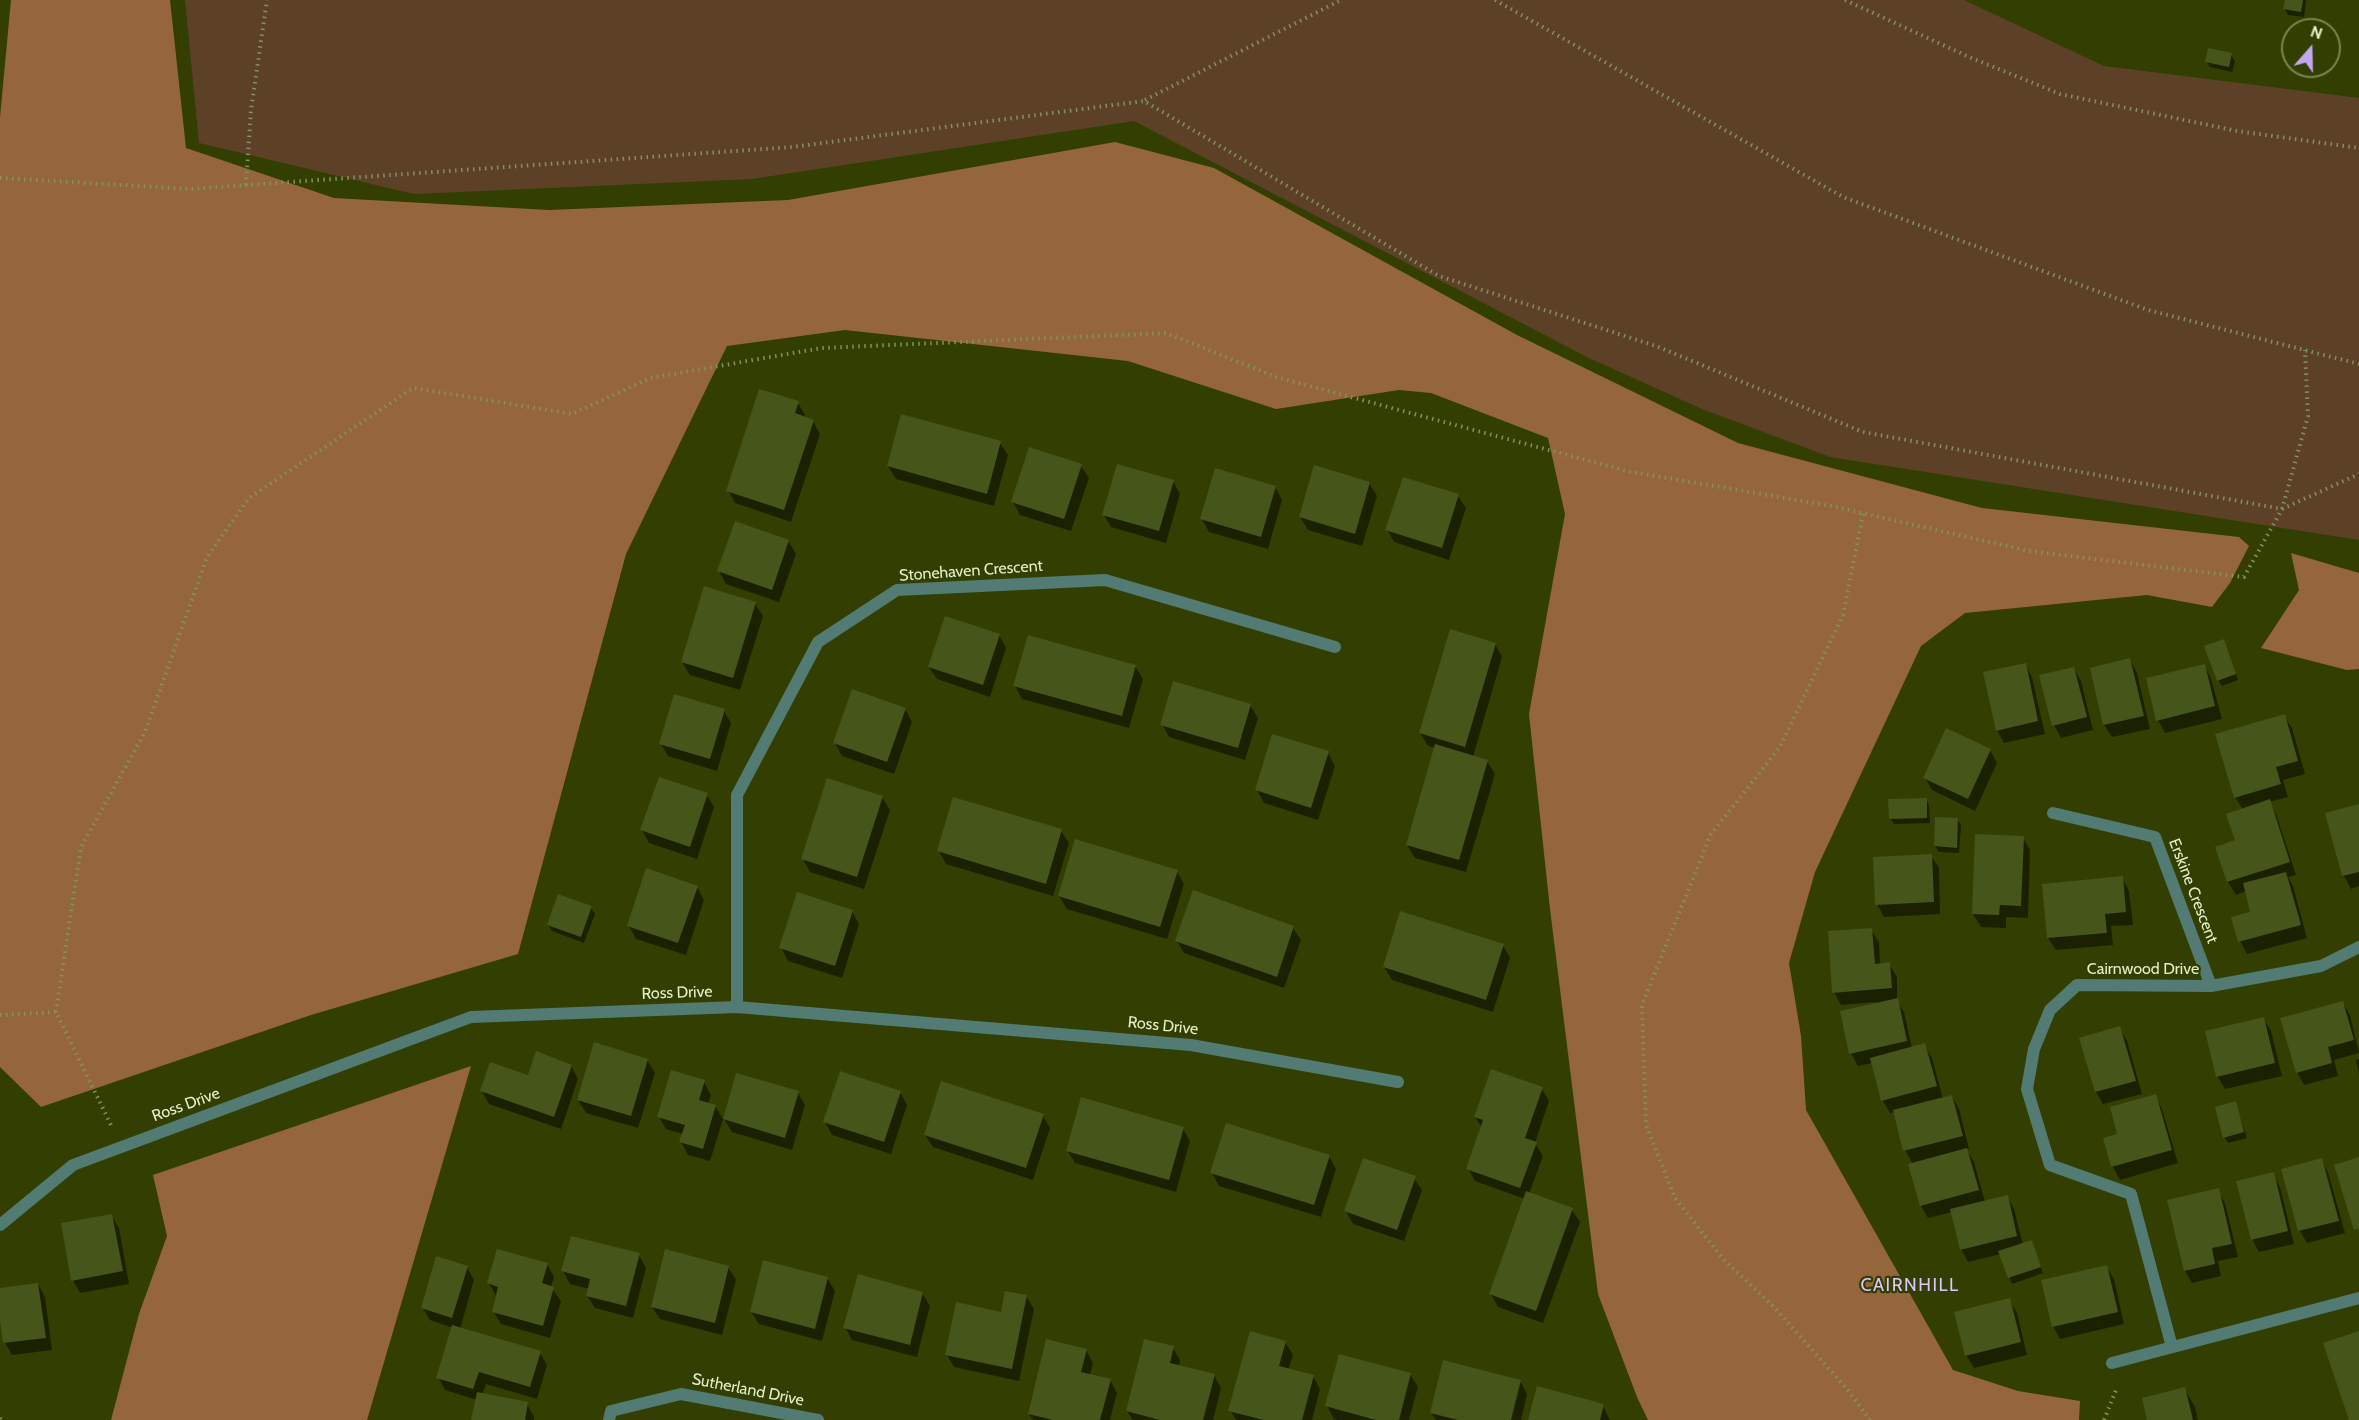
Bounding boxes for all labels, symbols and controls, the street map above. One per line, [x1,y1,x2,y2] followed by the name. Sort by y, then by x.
[2281,18,2341,78] north arrow
[2308,22,2325,43] text: N
[899,556,1043,586] street label: Stonehaven Crescent
[2164,836,2222,946] street label: Erskine Crescent
[2087,959,2199,979] street label: Cairnwood Drive
[641,982,713,1004] street label: Ross Drive
[1127,1013,1199,1039] street label: Ross Drive
[149,1084,223,1126] street label: Ross Drive
[1860,1275,1960,1297] district label: CAIRNHILL
[690,1370,806,1410] street label: Sutherland Drive

